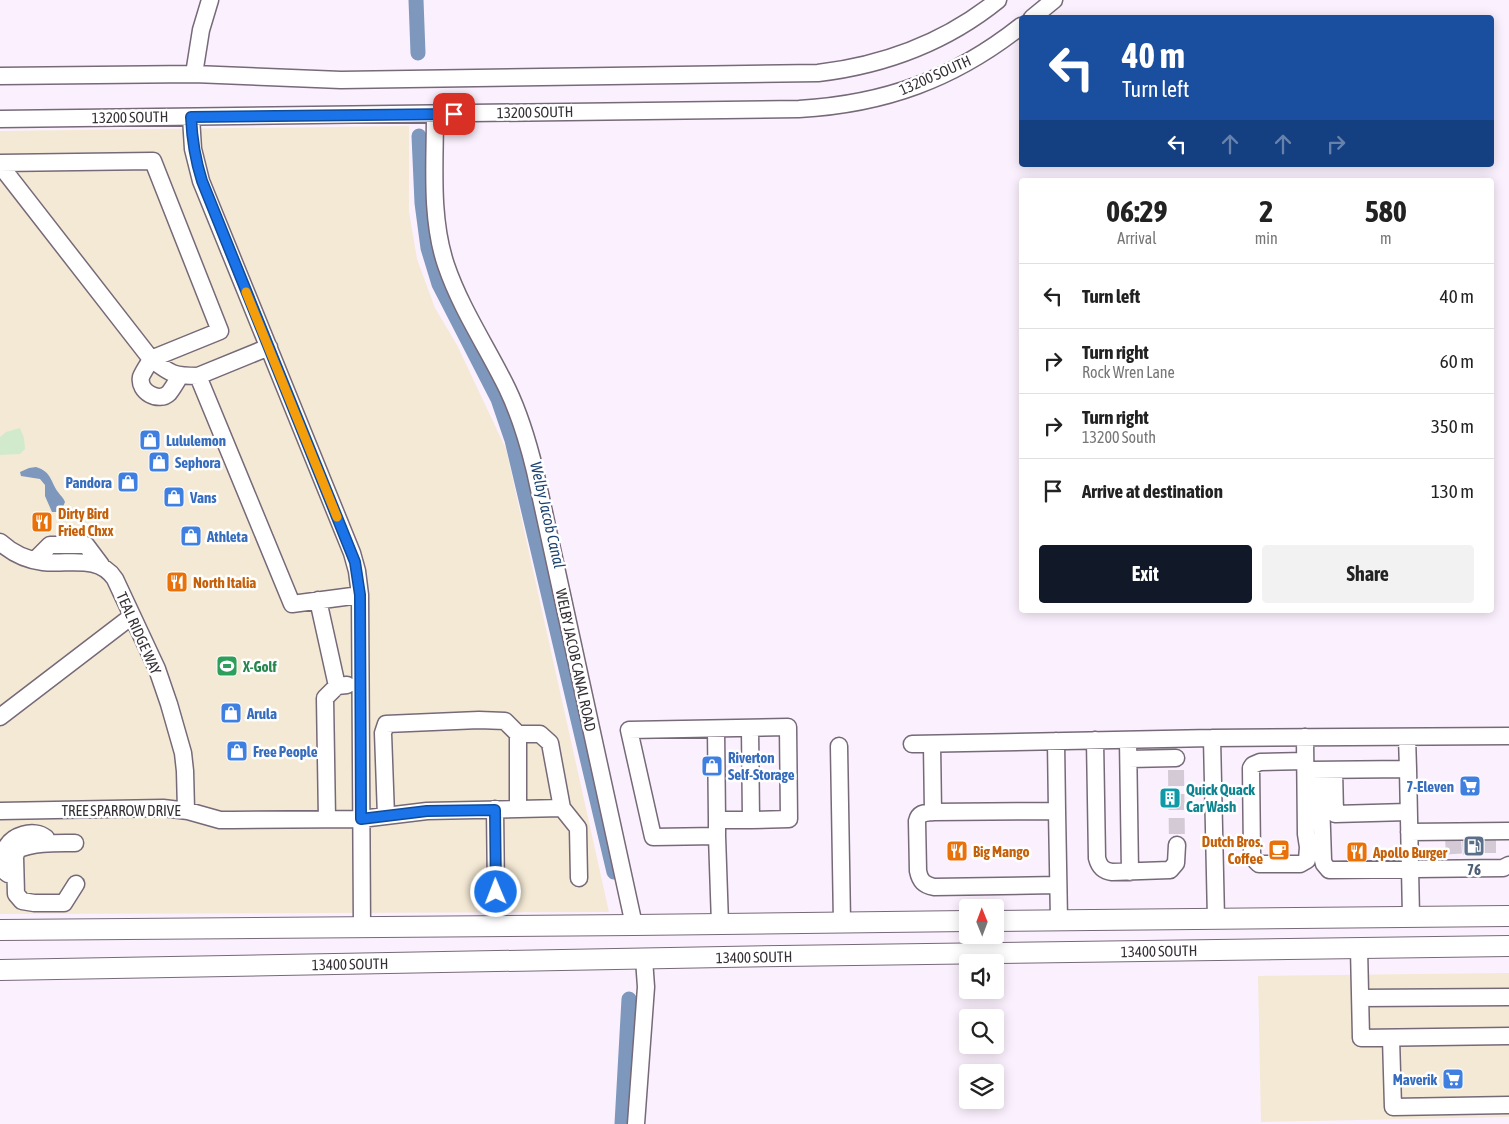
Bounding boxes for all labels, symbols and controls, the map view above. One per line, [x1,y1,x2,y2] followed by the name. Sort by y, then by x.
[1039,35,1104,100] icon: left
[1122,35,1185,75] text: 40 m
[897,52,973,98] street label: 13200 SOUTH
[1122,76,1189,102] text: Turn left
[433,93,475,135] pin
[440,100,468,128] icon: arrive
[497,103,573,121] street label: 13200 SOUTH
[92,108,168,126] street label: 13200 SOUTH
[1163,130,1191,158] icon: left
[1216,130,1244,158] icon: ahead
[1269,130,1297,158] icon: ahead
[1322,130,1350,158] icon: right
[1106,194,1168,228] text: 06:29
[1259,194,1273,228] text: 2
[1365,194,1407,228] text: 580
[1117,229,1156,247] text: Arrival
[1255,229,1278,247] text: min
[1380,229,1392,247] text: m
[1039,282,1067,310] icon: left
[1082,285,1140,307] text: Turn left
[1440,285,1474,307] text: 40 m
[1082,341,1149,363] text: Turn right
[1039,347,1067,375] icon: right
[1440,350,1474,372] text: 60 m
[1082,363,1175,381] text: Rock Wren Lane
[1082,406,1149,428] text: Turn right
[1039,412,1067,440] icon: right
[1431,415,1474,437] text: 350 m
[138,428,162,452] shop icon: Lululemon
[1082,428,1156,446] text: 13200 South
[166,432,226,449] place label: Lululemon
[147,450,171,474] shop icon: Sephora
[175,454,221,471] place label: Sephora
[526,460,569,570] water label: Welby Jacob Canal
[116,470,140,494] shop icon: Pandora
[65,474,112,491] place label: Pandora
[1039,477,1067,505] icon: arrive
[1082,480,1223,502] text: Arrive at destination
[1431,480,1474,502] text: 130 m
[162,485,186,509] shop icon: Vans
[189,489,217,506] place label: Vans
[58,505,114,539] place label: Dirty Bird Fried Chxx
[30,510,54,534] restaurant icon: Dirty Bird Fried Chxx
[179,524,203,548] shop icon: Athleta
[206,528,248,545] place label: Athleta
[1039,545,1252,603] button: Exit
[1262,545,1474,603] button: Share
[165,570,189,594] restaurant icon: North Italia
[193,574,256,591] place label: North Italia
[553,587,599,733] street label: WELBY JACOB CANAL ROAD
[113,589,165,677] street label: TEAL RIDGE WAY
[215,654,239,678] sports icon: X-Golf
[242,658,277,675] place label: X-Golf
[219,701,243,725] shop icon: Arula
[246,705,277,722] place label: Arula
[225,739,249,763] shop icon: Free People
[253,743,318,760] place label: Free People
[728,749,795,783] place label: Riverton Self-Storage
[700,754,724,778] shop icon: Riverton Self-Storage
[1458,774,1482,798] supermarket icon: 7-Eleven
[1406,778,1454,795] place label: 7-Eleven
[1186,781,1255,815] place label: Quick Quack Car Wash
[1158,786,1182,810] building icon: Quick Quack Car Wash
[61,802,181,819] street label: TREE SPARROW DRIVE
[1202,833,1263,867] place label: Dutch Bros. Coffee
[1462,834,1486,858] fuel station icon: 76
[1267,838,1291,862] cafe icon: Dutch Bros. Coffee
[945,839,969,863] restaurant icon: Big Mango
[1345,840,1369,864] restaurant icon: Apollo Burger
[973,843,1030,860] place label: Big Mango
[1372,844,1448,861] place label: Apollo Burger
[1467,861,1481,878] place label: 76
[469,865,521,917] position arrow
[959,899,1004,944] north arrow
[959,899,1004,1109] map controls
[1121,942,1197,960] street label: 13400 SOUTH
[716,948,792,966] street label: 13400 SOUTH
[959,954,1004,999] button: sound
[312,955,388,973] street label: 13400 SOUTH
[959,1009,1004,1054] button: search
[959,1064,1004,1109] button: layers
[1441,1067,1465,1091] supermarket icon: Maverik
[1393,1071,1437,1088] place label: Maverik

